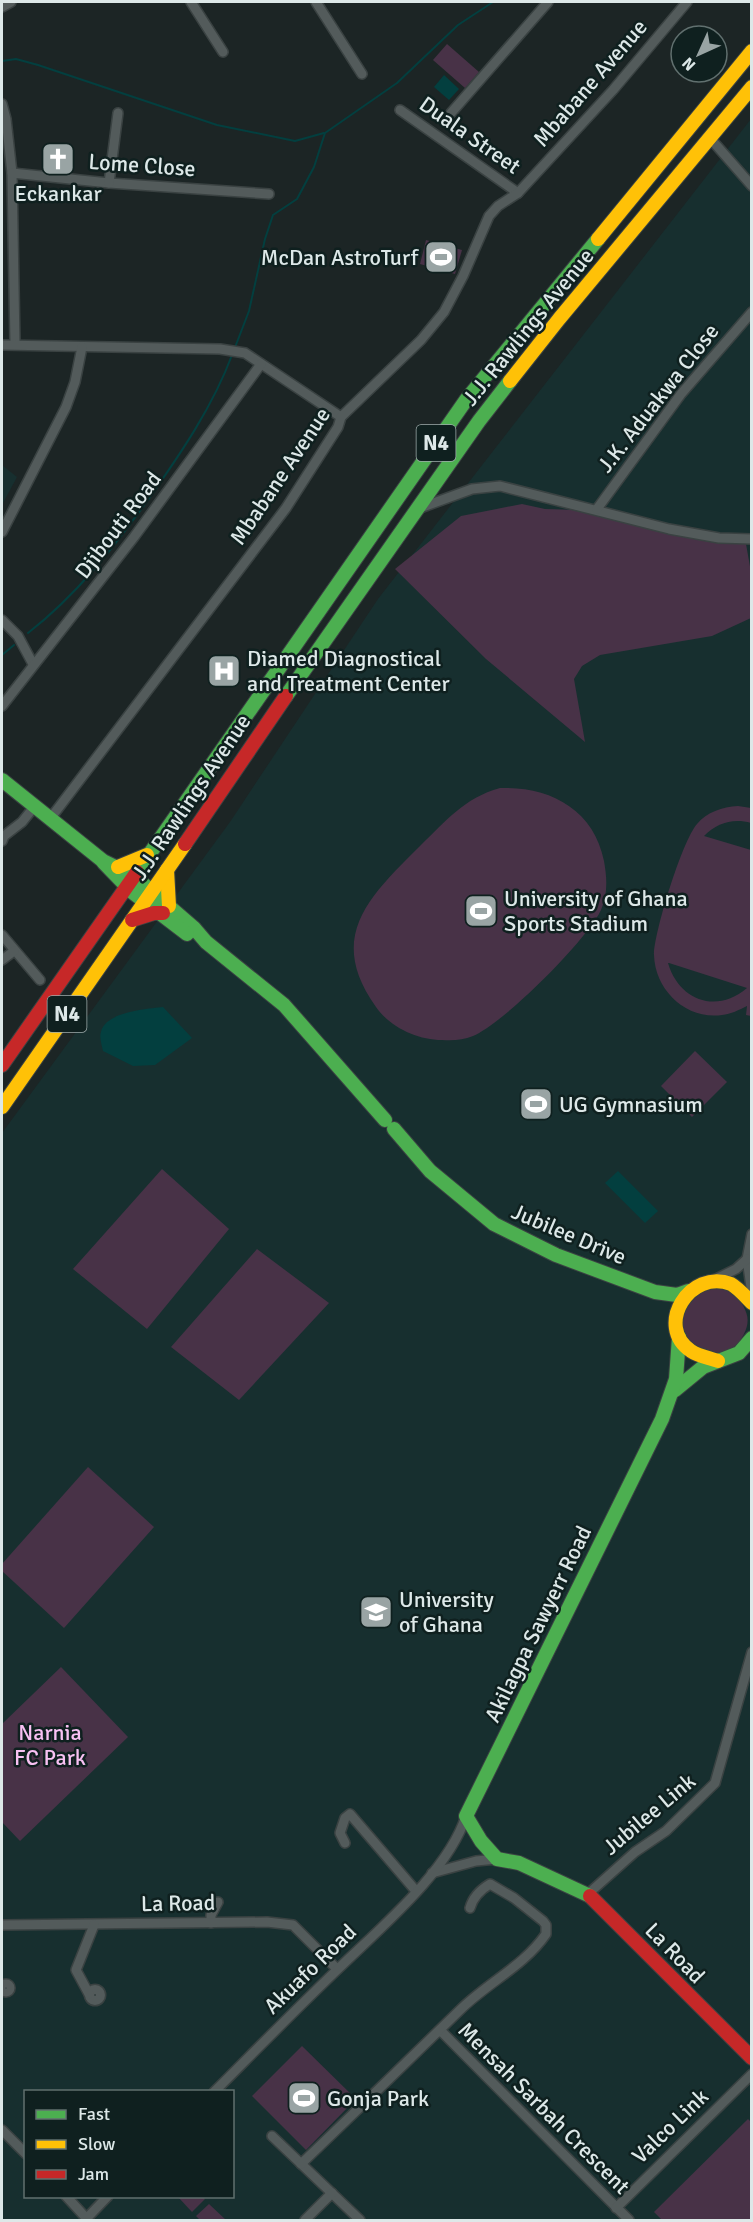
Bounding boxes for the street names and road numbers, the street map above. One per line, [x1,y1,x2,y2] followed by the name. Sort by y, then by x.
[527,14,653,152] street label: Mbabane Avenue
[414,90,526,180] street label: Duala Street
[88,148,196,182] street label: Lome Close
[456,243,600,411] street label: J.J. Rawlings Avenue
[592,318,724,478] street label: J.K. Aduakwa Close
[224,402,336,550] street label: Mbabane Avenue
[416,425,456,461] road number: N4
[69,466,167,584] street label: Djibouti Road
[126,709,256,885] street label: J.J. Rawlings Avenue
[48,996,86,1032] road number: N4
[508,1198,630,1270] street label: Jubilee Drive
[479,1521,597,1727] street label: Akilagpa Sawyerr Road
[597,1767,701,1861] street label: Jubilee Link
[141,1889,215,1917] street label: La Road
[639,1917,711,1989] street label: La Road
[258,1918,362,2020] street label: Akuafo Road
[452,2016,636,2200] street label: Mensah Sarbah Crescent
[626,2083,714,2169] street label: Valco Link

